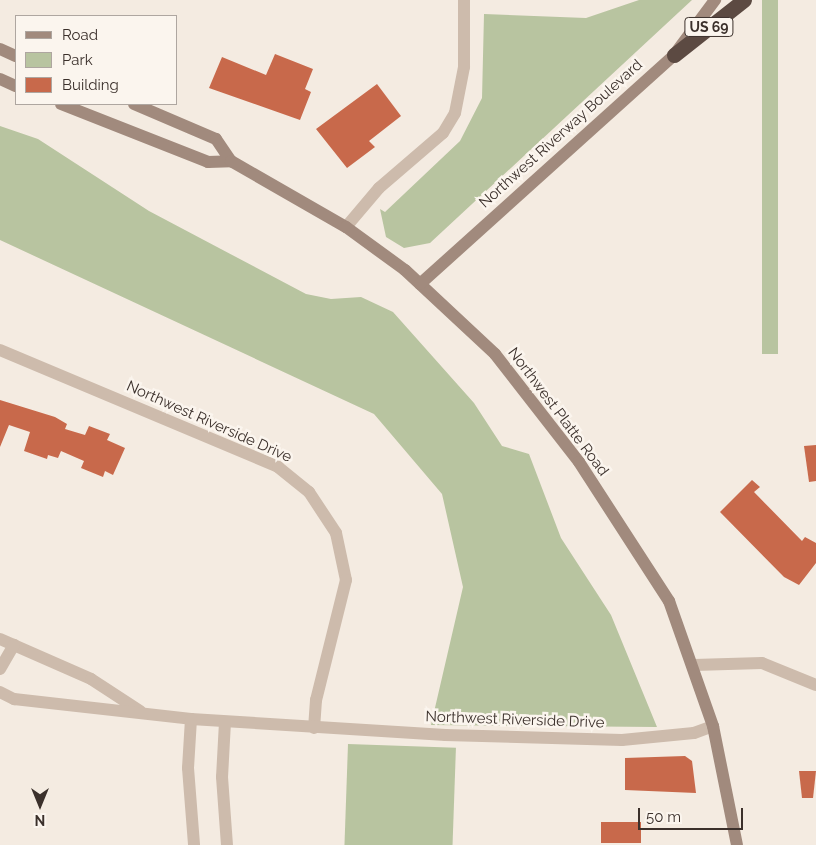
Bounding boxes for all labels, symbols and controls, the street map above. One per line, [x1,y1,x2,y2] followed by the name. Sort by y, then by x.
[15,15,178,105] legend
[684,16,734,38] road number: US 69
[62,26,98,44] text: Road
[62,51,93,69] text: Park
[476,56,646,212] street label: Northwest Riverway Boulevard
[62,76,119,94] text: Building
[504,344,612,480] street label: Northwest Platte Road
[124,377,294,467] street label: Northwest Riverside Drive
[425,708,605,732] street label: Northwest Riverside Drive
[15,780,65,830] north arrow
[641,798,746,830] scale bar
[646,808,681,826] text: 50 m
[35,812,45,828] text: N

